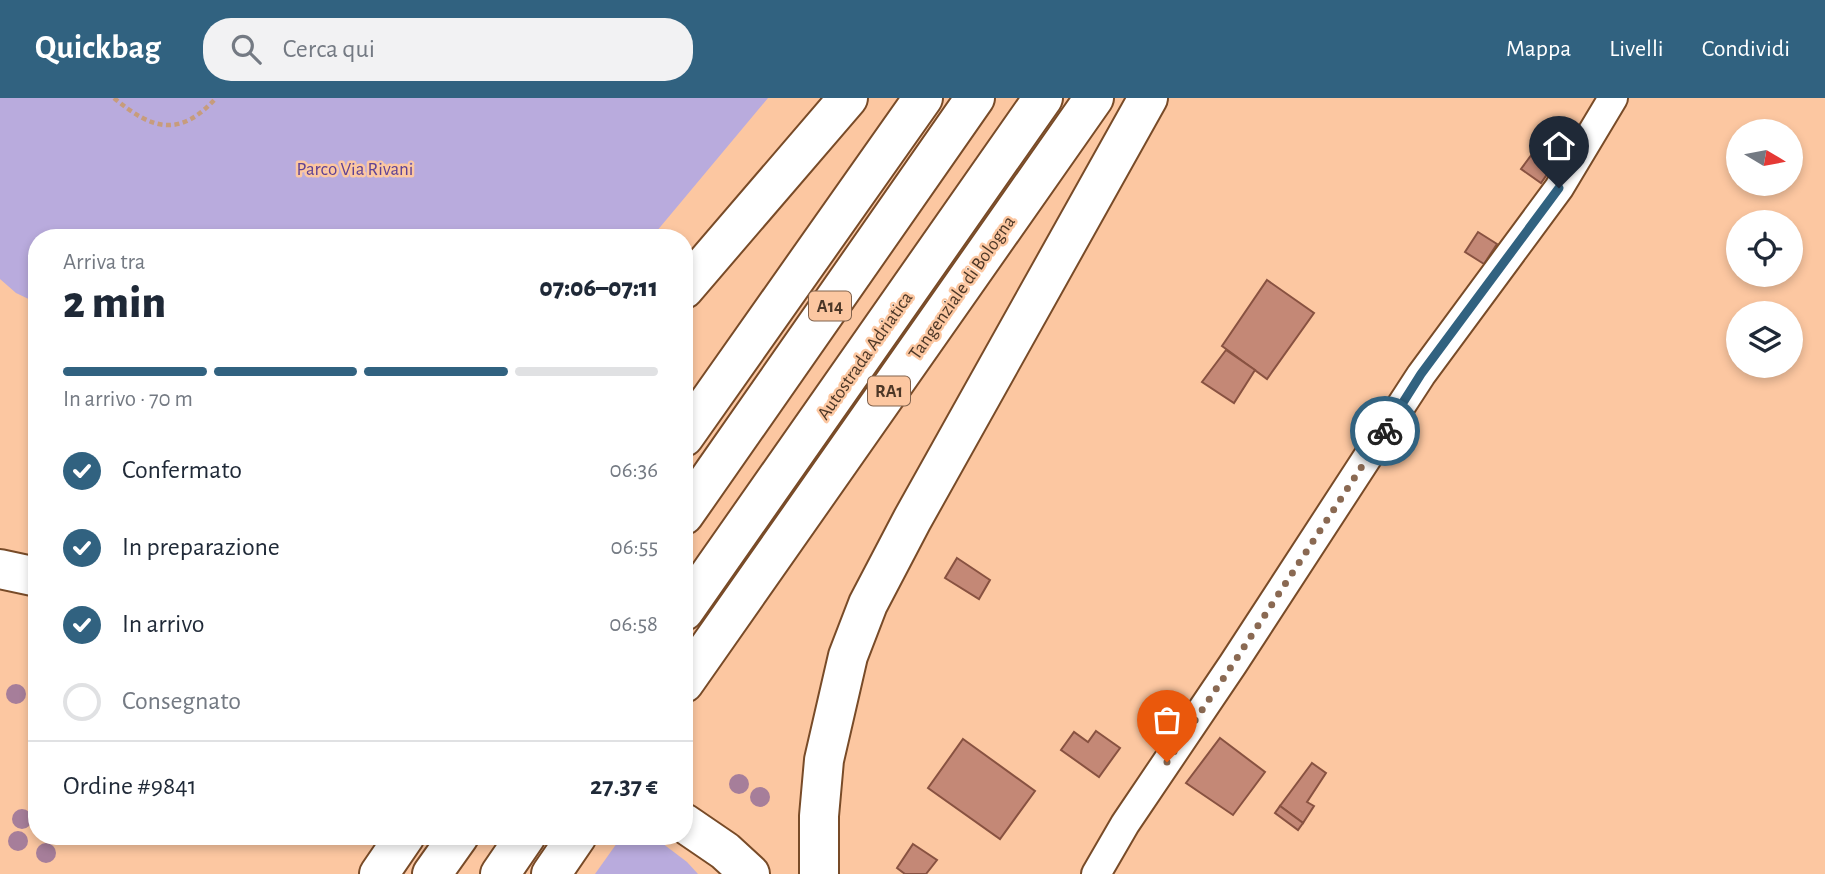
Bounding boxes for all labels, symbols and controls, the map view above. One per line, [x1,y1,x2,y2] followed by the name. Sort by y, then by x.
[203,18,693,81] search box
[227,30,265,68] icon: search
[35,32,161,65] text: Quickbag
[283,36,375,62] text: Cerca qui
[1506,37,1571,61] text: Mappa
[1609,37,1664,61] text: Livelli
[1702,37,1790,61] text: Condividi
[1529,116,1589,188] pin
[1726,119,1802,196] north arrow
[1726,119,1803,378] map controls
[1540,127,1578,165] icon: home
[297,160,413,179] park label: Parco Via Rivani
[1726,210,1803,287] button: locate
[905,212,1019,363] street label: Tangenziale di Bologna
[63,251,145,274] text: Arriva tra
[539,275,658,301] text: 07:06–07:11
[63,280,166,326] text: 2 min
[814,288,917,423] street label: Autostrada Adriatica
[809,292,851,321] road number: A14
[1726,301,1803,378] button: layers
[868,376,910,405] road number: RA1
[63,388,193,411] text: In arrivo · 70 m
[1350,396,1420,466] courier
[1366,412,1404,450] icon: bike
[63,452,101,490] icon: check
[122,457,242,483] text: Confermato
[609,459,658,482] text: 06:36
[63,529,101,567] icon: check
[122,534,280,560] text: In preparazione
[611,536,658,559] text: 06:55
[63,606,101,644] icon: check
[122,611,205,637] text: In arrivo
[609,613,658,636] text: 06:58
[122,688,241,714] text: Consegnato
[1137,690,1197,762] pin
[1148,701,1186,739] icon: bag
[63,773,197,799] text: Ordine #9841
[590,773,658,799] text: 27.37 €

